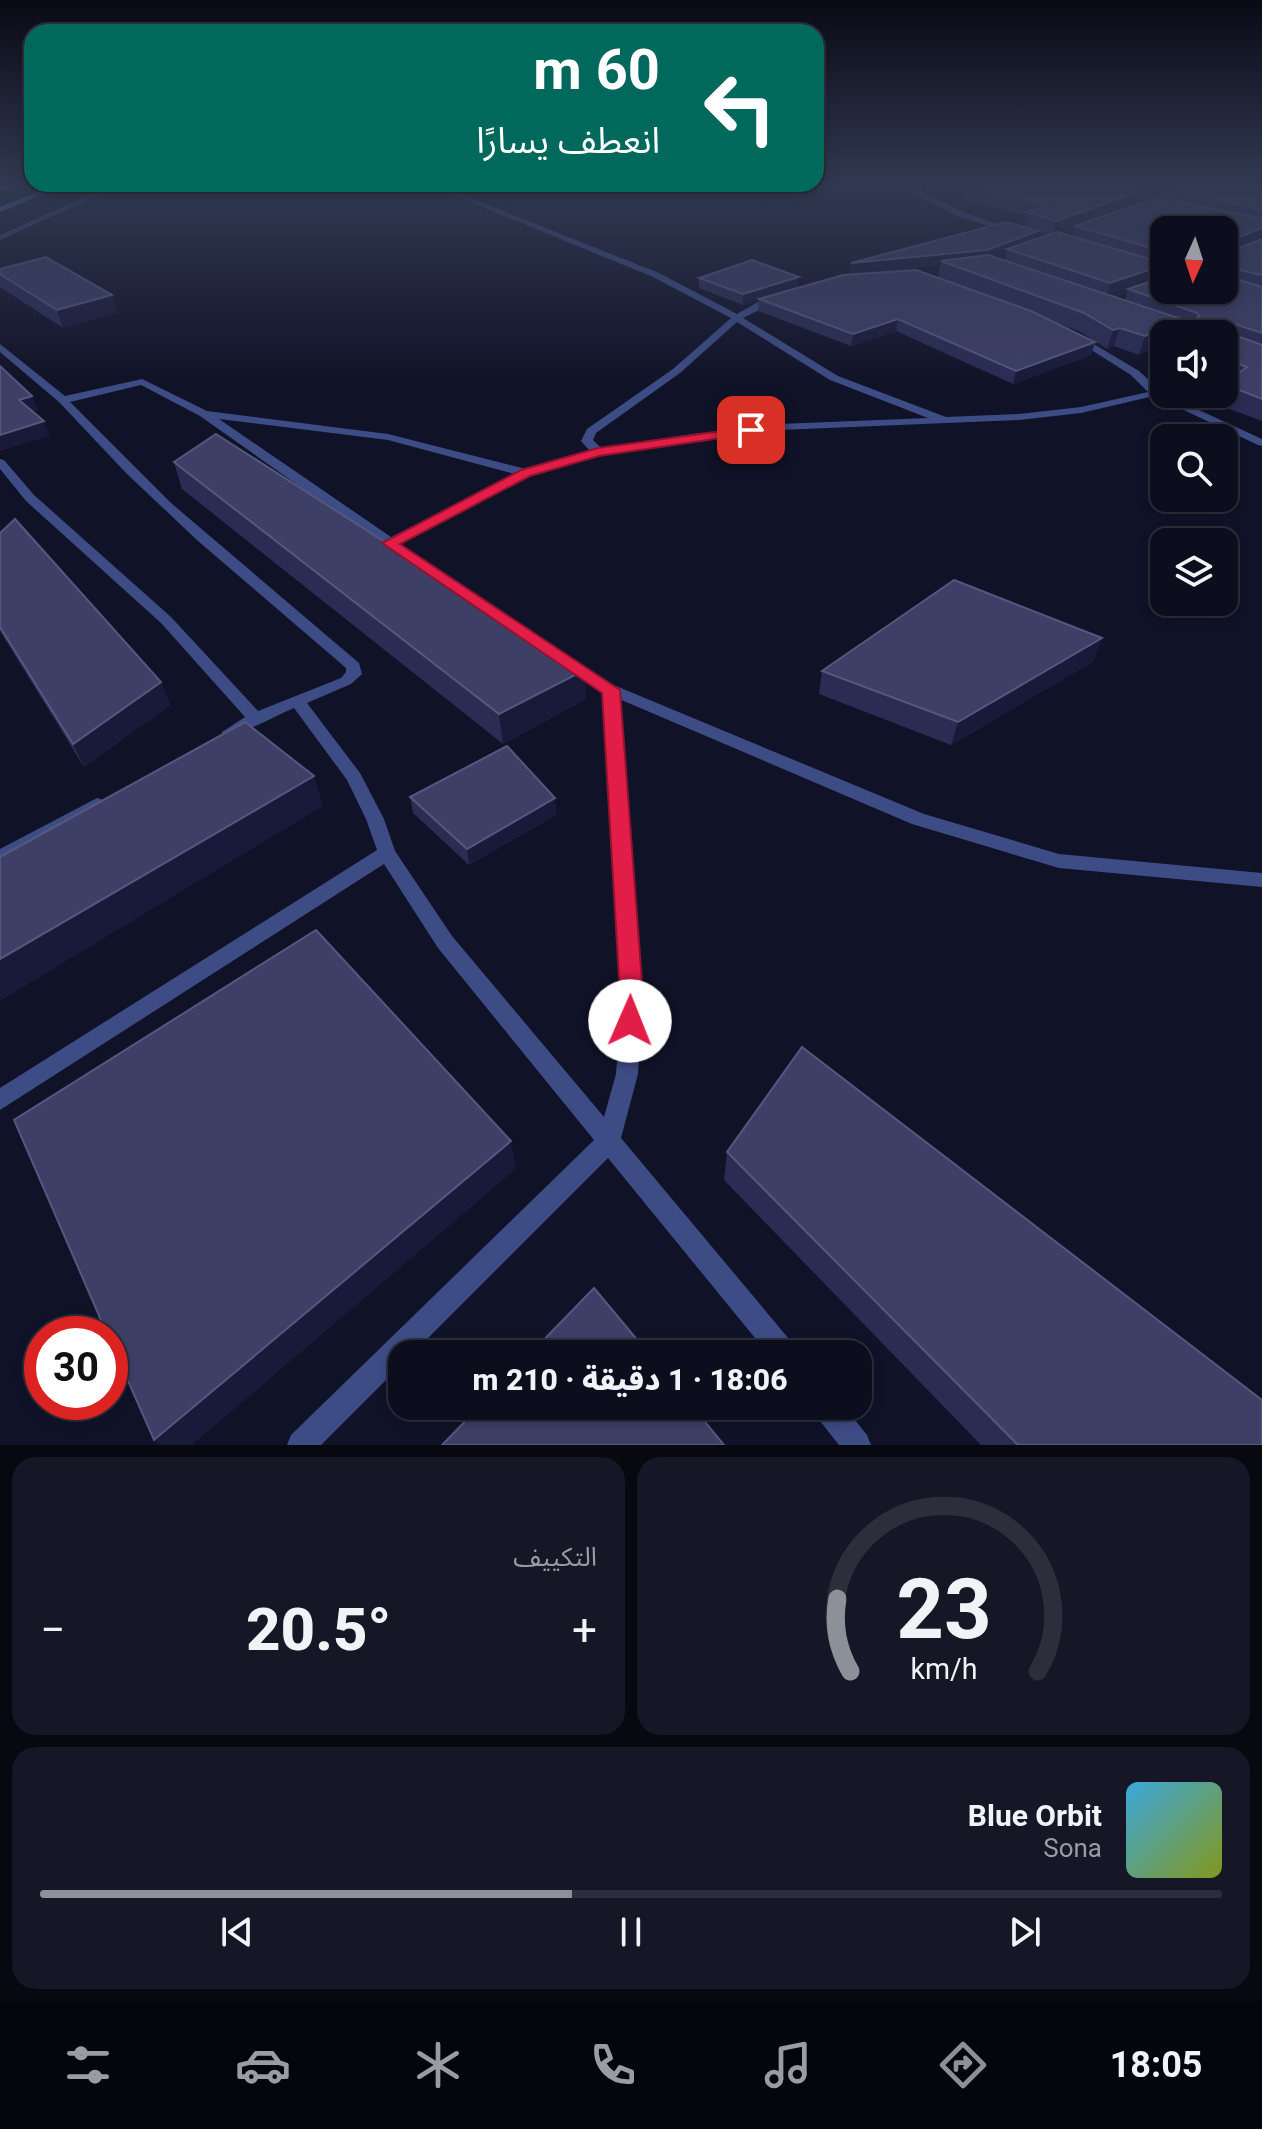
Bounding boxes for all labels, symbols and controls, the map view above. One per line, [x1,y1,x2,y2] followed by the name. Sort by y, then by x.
[533,37,660,103] text: 60 m
[688,56,792,160] icon: left
[476,120,660,162] text: انعطف يسارًا
[1150,216,1238,304] north arrow
[1150,216,1238,616] map controls
[1150,320,1238,408] button: sound
[717,396,785,464] pin
[729,408,773,452] icon: arrive
[1150,424,1238,512] button: search
[1150,528,1238,616] button: layers
[588,979,672,1063] position arrow
[24,1316,128,1420] speed limit sign: 30
[473,1362,787,1397] text: 18:06 · 1 دقيقة · 210 m
[513,1542,597,1572] text: التكييف
[896,1561,991,1658] text: 23
[246,1594,391,1665] text: 20.5°
[40,1604,65,1656] text: −
[572,1604,597,1656] text: +
[910,1652,977,1686] text: km/h
[968,1798,1102,1833] text: Blue Orbit
[1043,1833,1102,1863] text: Sona
[215,1910,259,1954] icon: previous
[609,1910,653,1954] icon: pause
[1003,1910,1047,1954] icon: next
[60,2037,116,2093] icon: filters
[235,2037,291,2093] icon: car
[410,2037,466,2093] icon: climate
[585,2037,641,2093] icon: phone
[760,2037,816,2093] icon: music
[935,2037,991,2093] icon: directions
[1110,2044,1202,2086] text: 18:05

